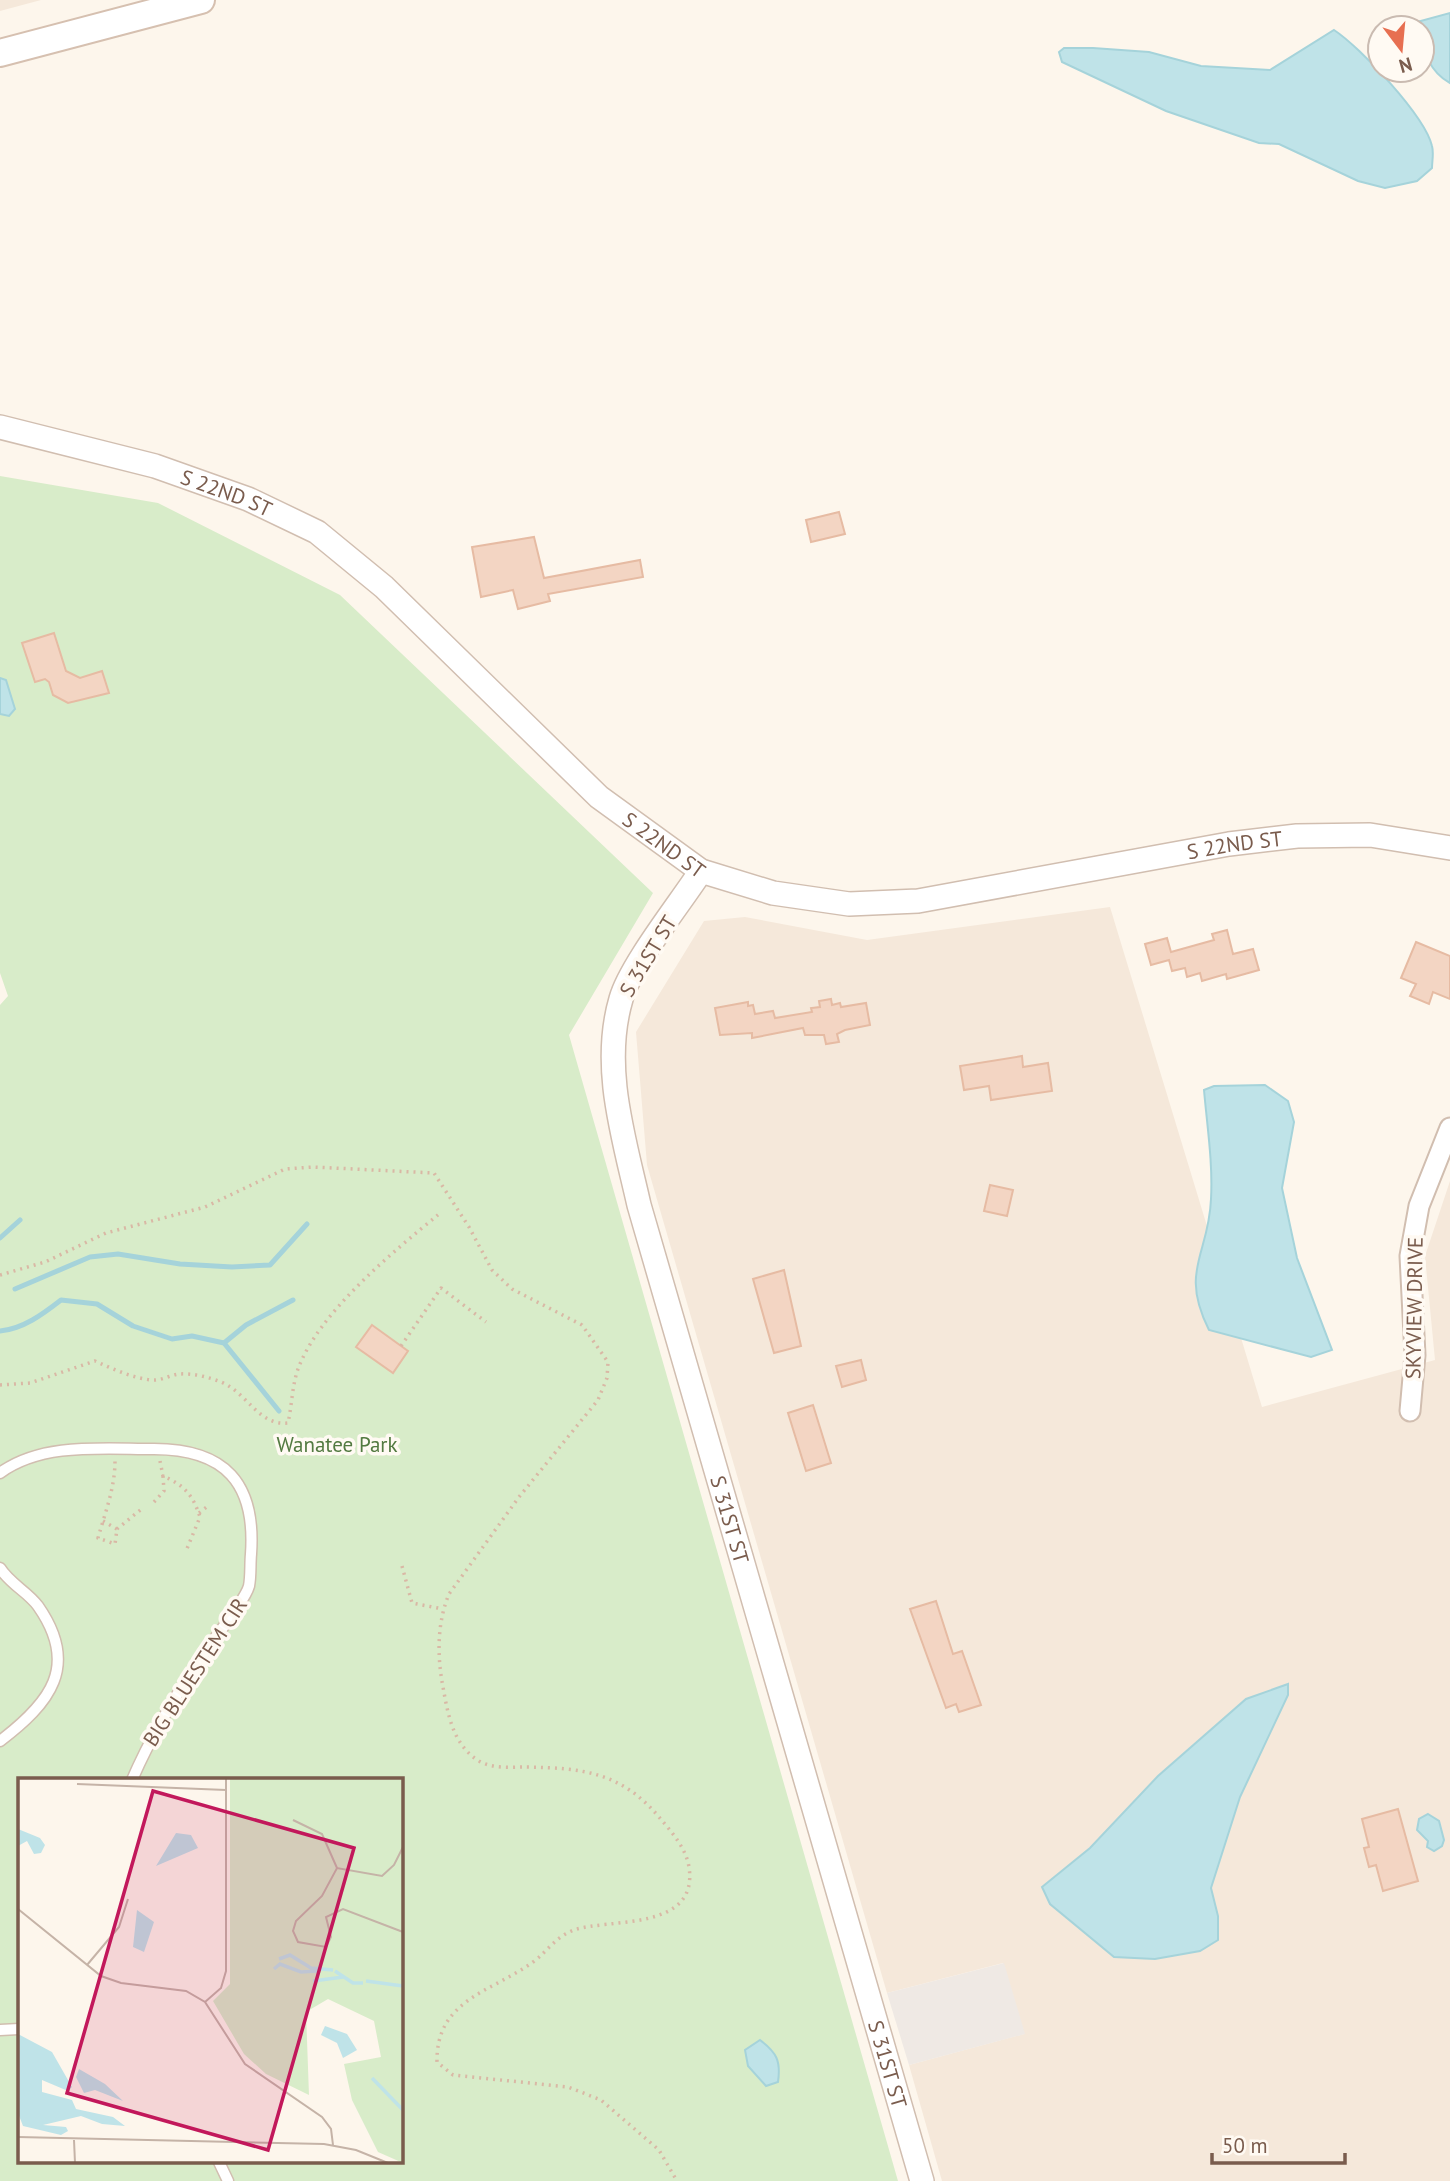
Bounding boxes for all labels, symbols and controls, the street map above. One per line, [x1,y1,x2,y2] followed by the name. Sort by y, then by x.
[1366,14,1436,84] north arrow
[1396,52,1415,79] text: N
[177,463,277,522] street label: S 22ND ST
[618,805,711,884] street label: S 22ND ST
[1185,824,1284,865] street label: S 22ND ST
[613,910,683,1002] street label: S 31ST ST
[1399,1237,1429,1379] street label: SKYVIEW DRIVE
[276,1431,398,1458] park label: Wanatee Park
[705,1472,756,1567] street label: S 31ST ST
[137,1593,253,1751] street label: BIG BLUESTEM CIR
[18,1778,402,2164] inset map
[863,2017,914,2111] street label: S 31ST ST
[1212,2122,1345,2166] scale bar
[1222,2132,1268,2159] text: 50 m

